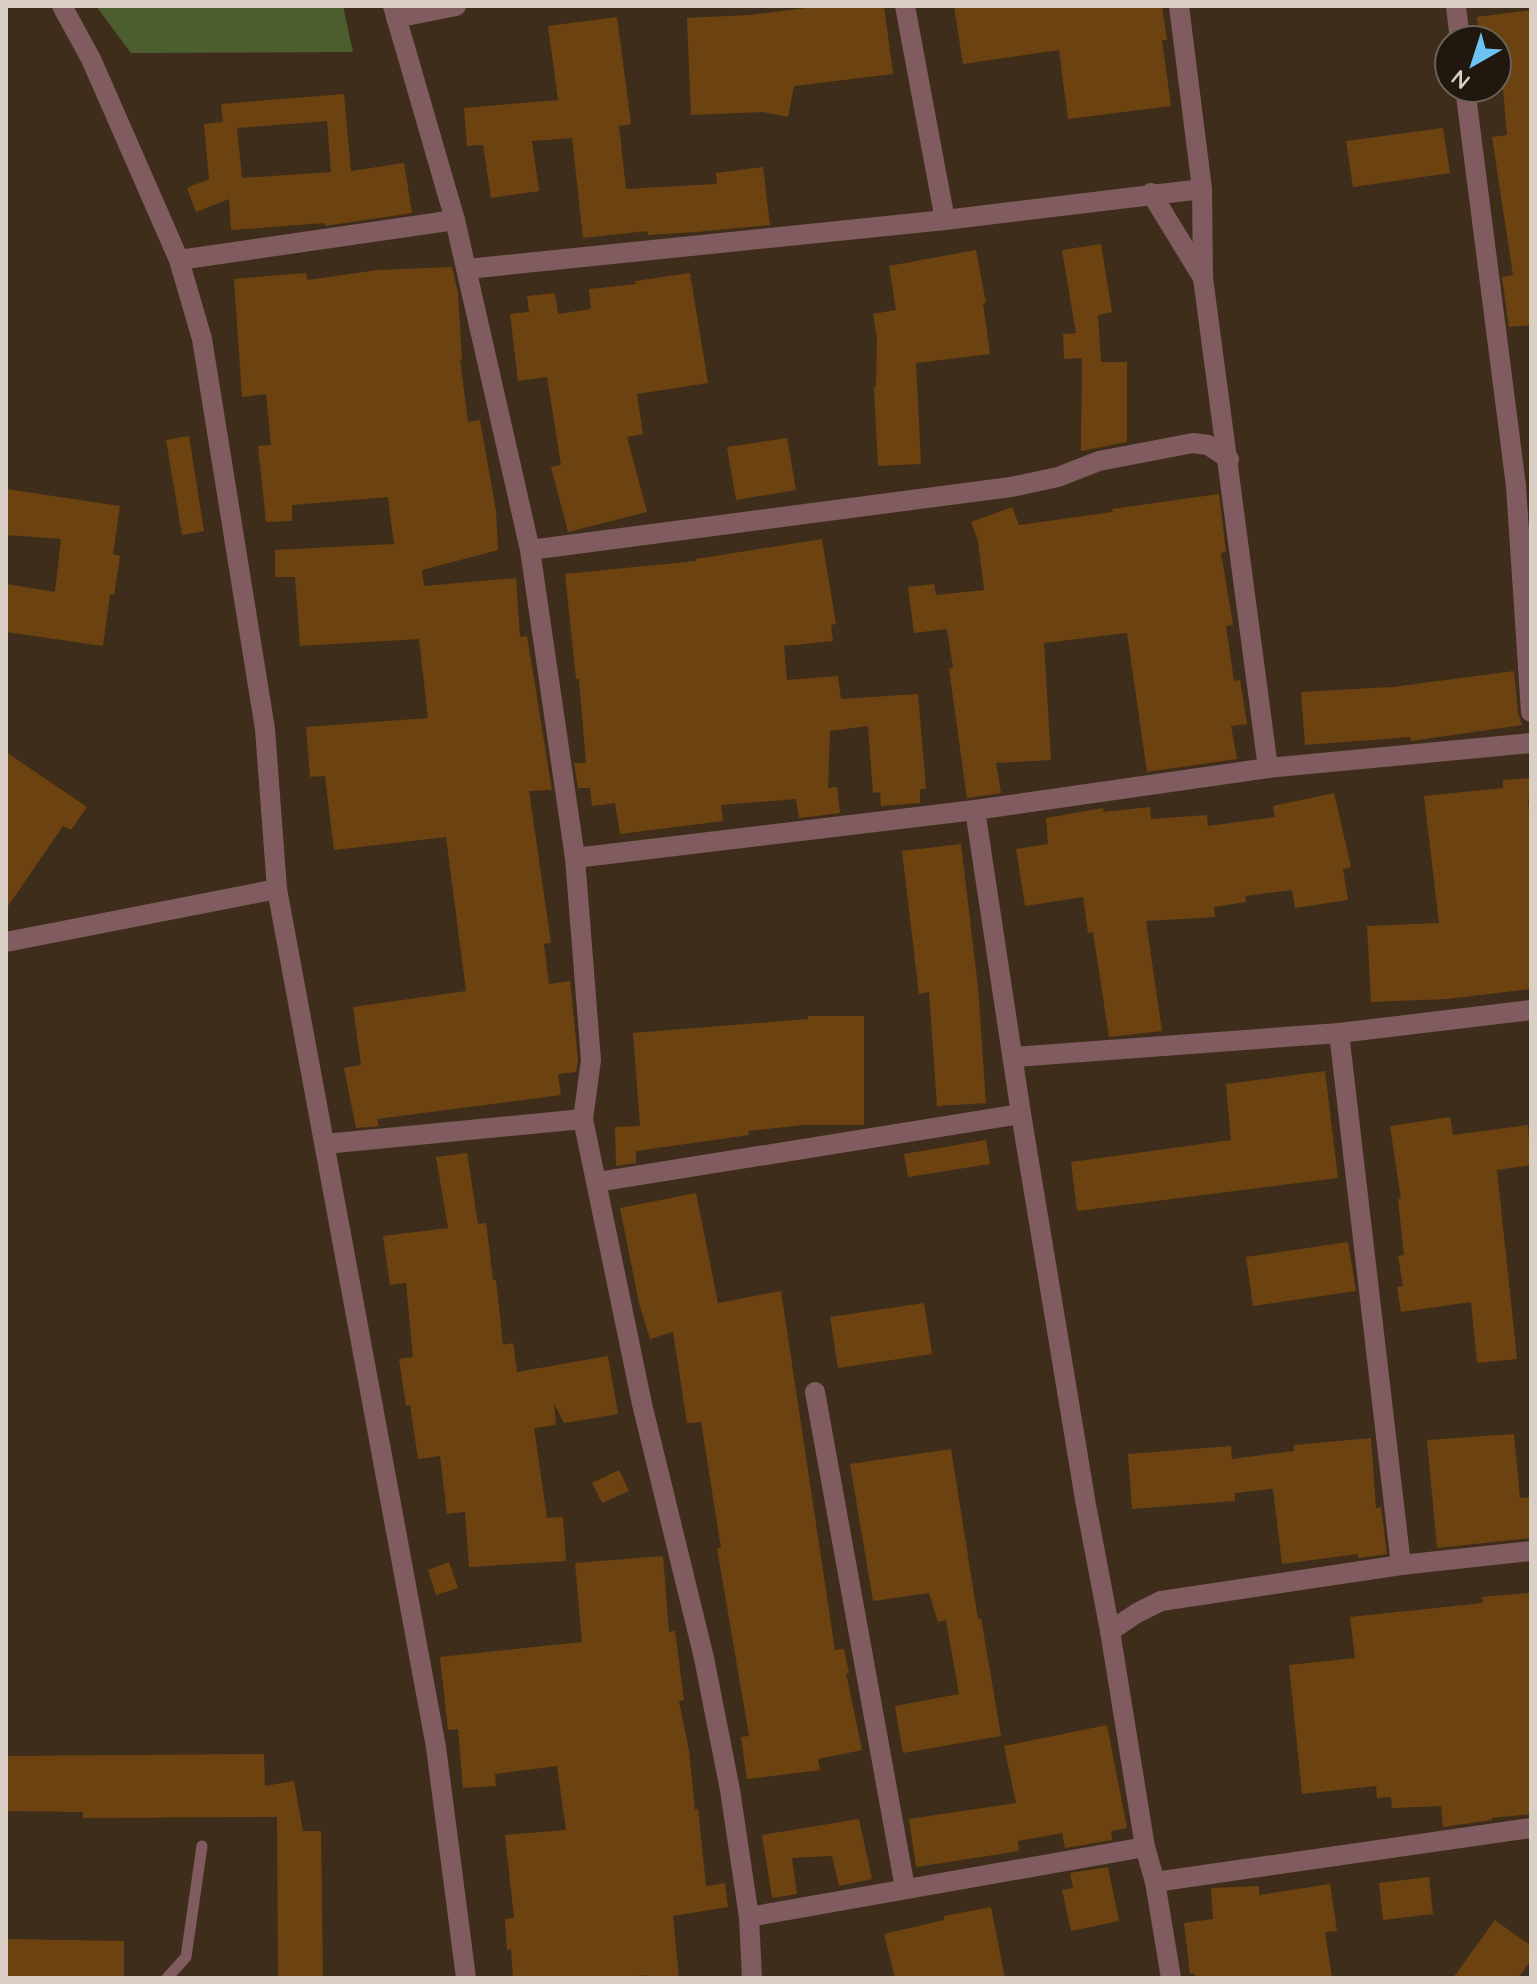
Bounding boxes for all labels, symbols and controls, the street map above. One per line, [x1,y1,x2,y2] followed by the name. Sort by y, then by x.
[1433,24,1513,104] north arrow
[1445,64,1476,96] text: N

